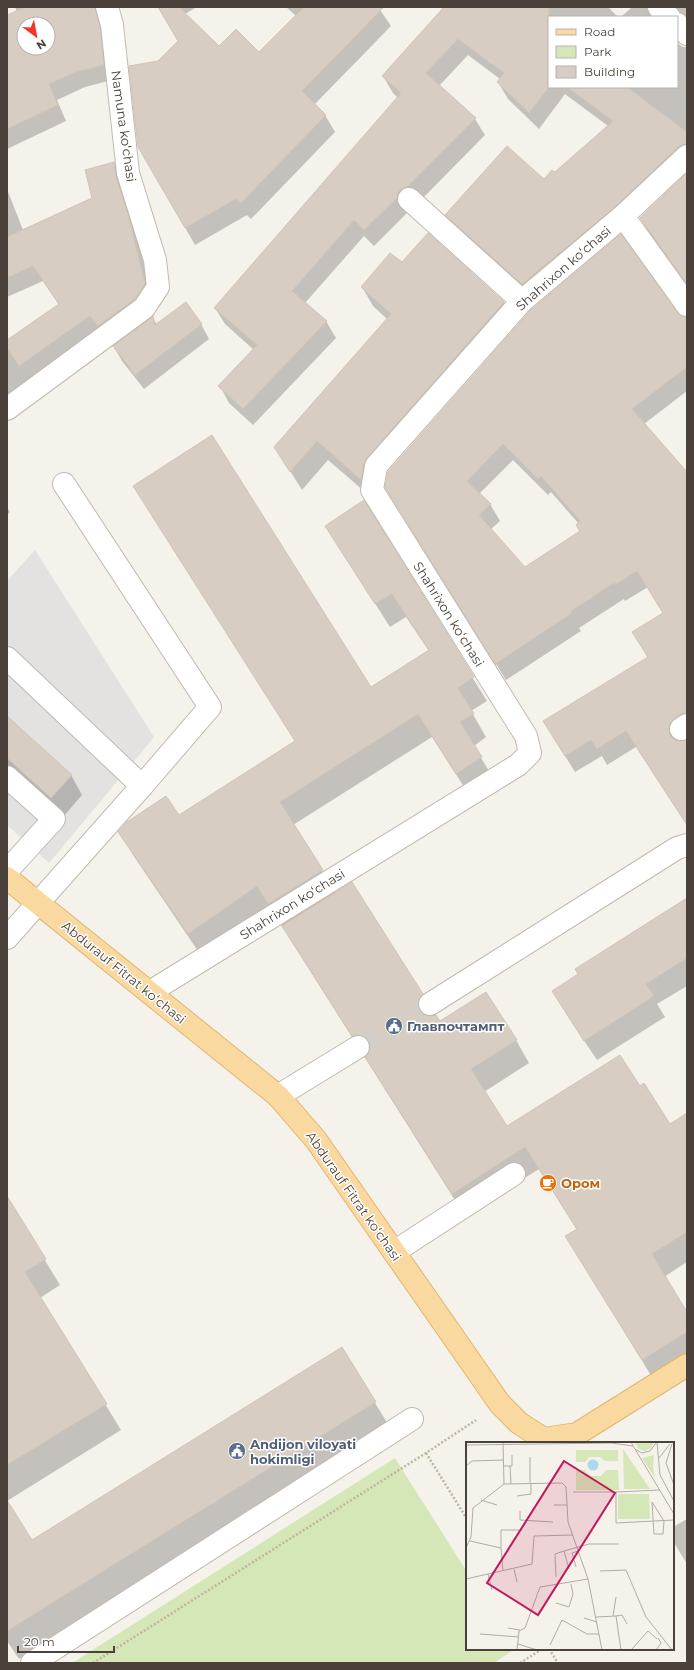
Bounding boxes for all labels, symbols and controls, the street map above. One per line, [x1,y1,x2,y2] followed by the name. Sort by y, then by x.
[16,16,56,56] north arrow
[548,16,678,88] legend
[584,24,615,39] text: Road
[34,36,49,53] text: N
[584,44,612,59] text: Park
[584,64,635,79] text: Building
[108,69,140,183] street label: Namuna koʻchasi
[512,222,614,314] street label: Shahrixon koʻchasi
[410,558,488,670] street label: Shahrixon koʻchasi
[236,865,348,943] street label: Shahrixon koʻchasi
[59,917,189,1027] street label: Abdurauf Fitrat koʻchasi
[384,1016,404,1036] public building icon: Главпочтампт
[407,1018,504,1034] place label: Главпочтампт
[303,1128,405,1264] street label: Abdurauf Fitrat koʻchasi
[538,1173,558,1193] cafe icon: Ором
[561,1175,600,1191] place label: Ором
[249,1436,356,1467] place label: Andijon vilоyati hоkimligi
[227,1441,247,1461] public building icon: Andijon vilоyati hоkimligi
[466,1442,674,1650] inset map
[18,1628,114,1654] scale bar
[24,1634,55,1649] text: 20 m

